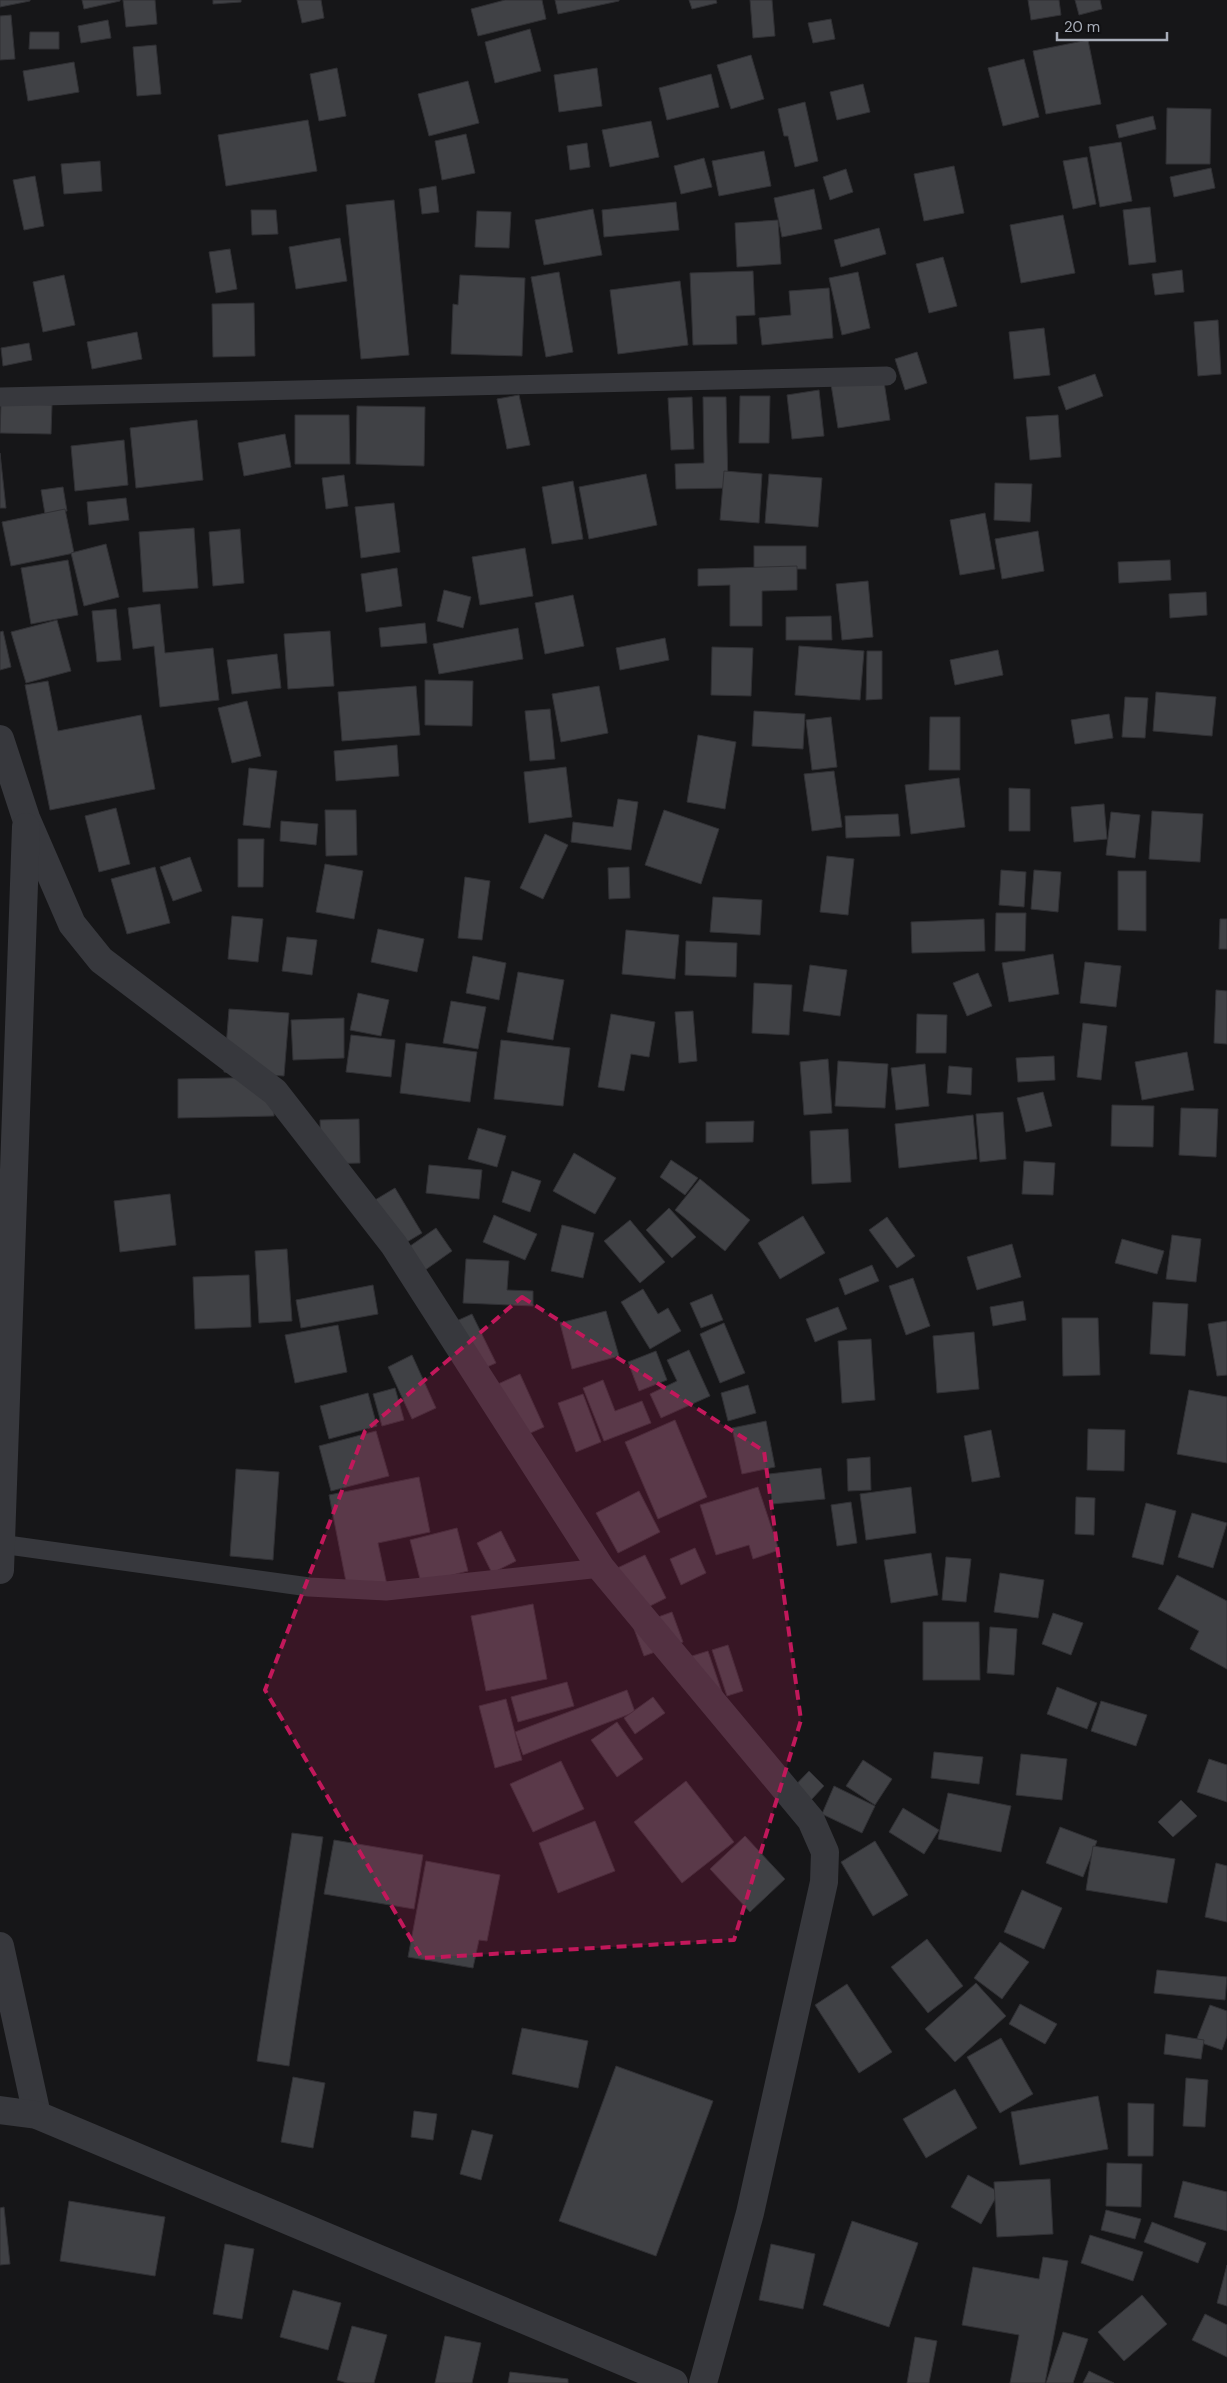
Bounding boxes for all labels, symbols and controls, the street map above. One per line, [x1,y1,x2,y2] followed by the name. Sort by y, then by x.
[1057,10,1167,42] scale bar
[1064,17,1100,37] text: 20 m

